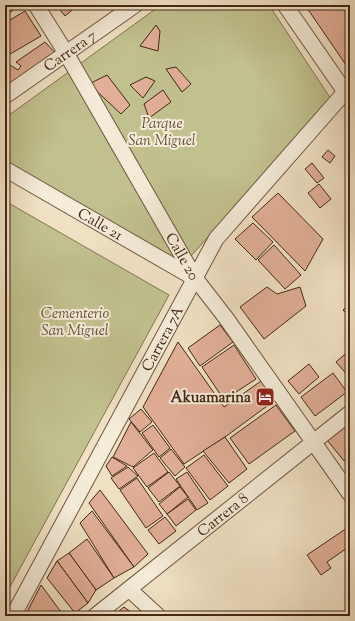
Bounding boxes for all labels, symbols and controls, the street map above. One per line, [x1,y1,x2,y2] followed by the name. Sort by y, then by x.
[40,26,102,78] street label: Carrera 7
[128,114,196,152] park label: Parque San Miguel
[73,204,126,247] street label: Calle 21
[159,229,203,285] street label: Calle 20
[138,303,190,376] street label: Carrera 7A
[41,304,110,342] park label: Cementerio San Miguel
[254,386,276,408] hotel icon: Akuamarina
[171,388,251,409] place label: Akuamarina
[193,489,254,543] street label: Carrera 8

